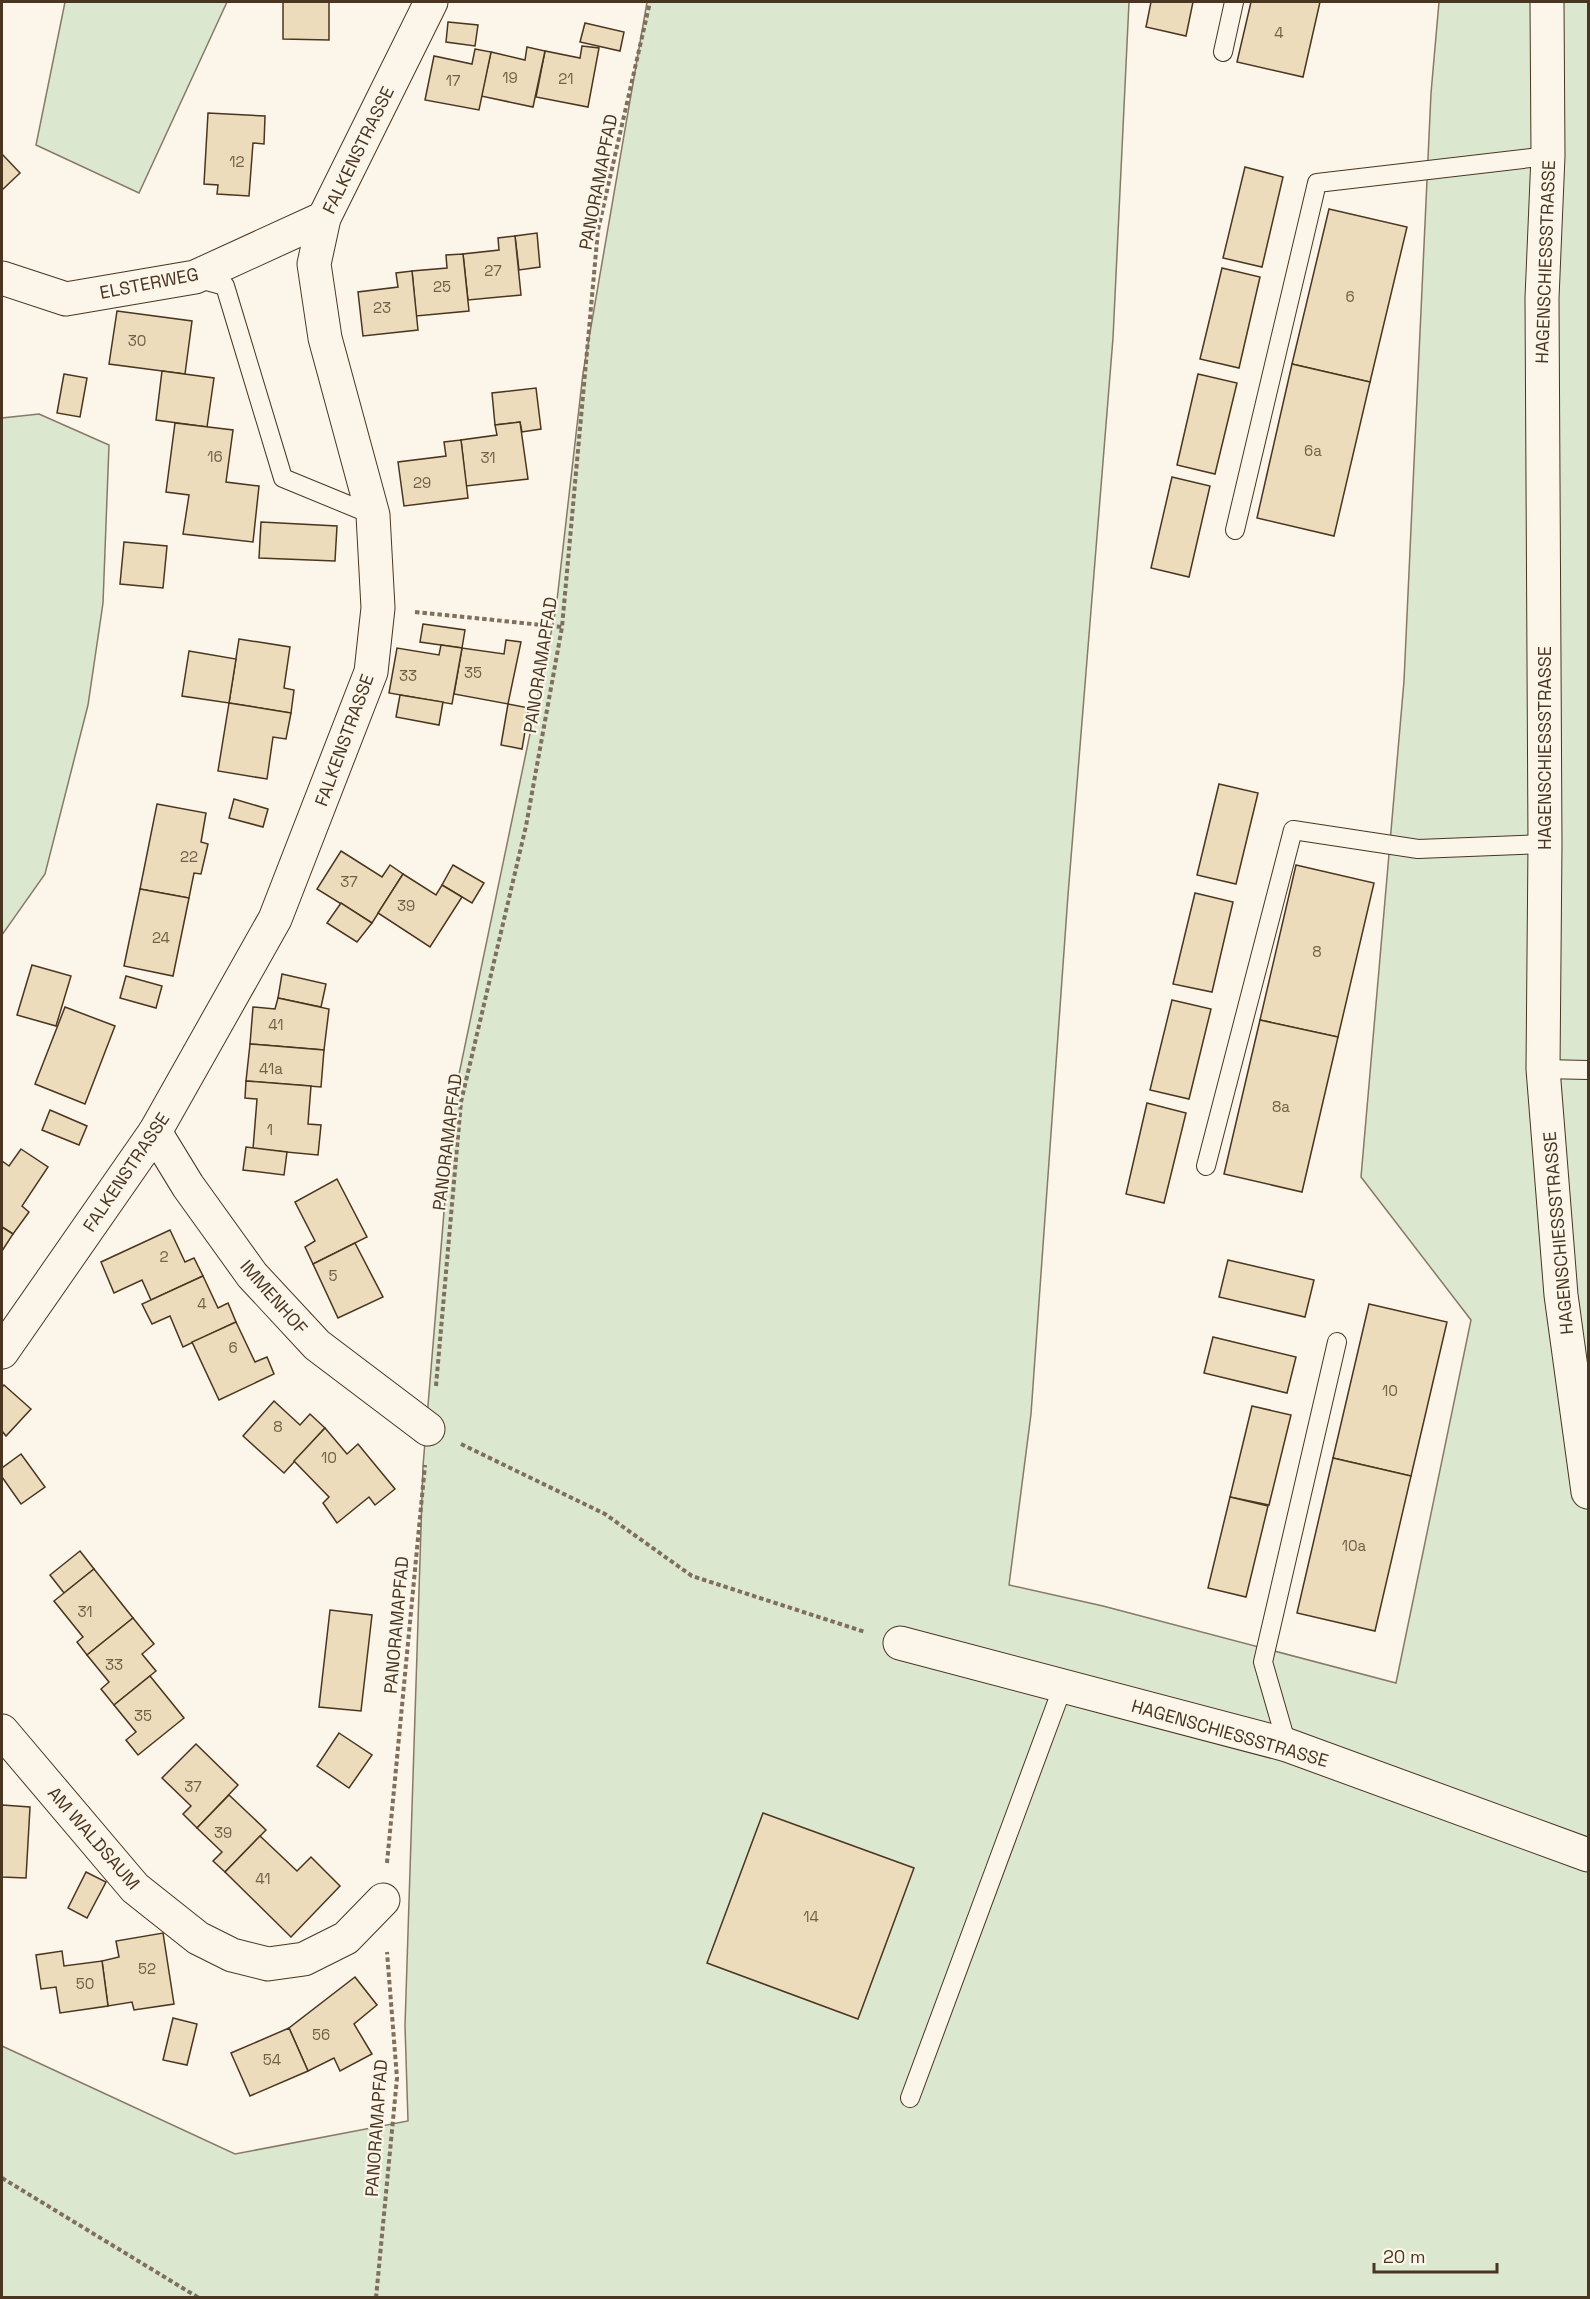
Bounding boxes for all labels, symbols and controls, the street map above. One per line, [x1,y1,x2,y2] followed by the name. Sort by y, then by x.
[1274,23,1284,42] house number: 4
[502,68,518,87] house number: 19
[558,69,574,88] house number: 21
[446,71,460,90] house number: 17
[317,82,399,218] street label: FALKENSTRASSE
[574,112,622,252] street label: PANORAMAPFAD
[229,152,245,171] house number: 12
[1530,160,1560,364] street label: HAGENSCHIESSSTRASSE
[484,261,502,280] house number: 27
[98,262,200,304] street label: ELSTERWEG
[433,277,451,296] house number: 25
[1345,287,1355,306] house number: 6
[373,298,391,317] house number: 23
[128,331,146,350] house number: 30
[1304,441,1322,460] house number: 6a
[207,447,223,466] house number: 16
[480,448,496,467] house number: 31
[413,473,431,492] house number: 29
[518,595,562,735] street label: PANORAMAPFAD
[1533,646,1556,850] street label: HAGENSCHIESSSTRASSE
[464,663,482,682] house number: 35
[399,666,417,685] house number: 33
[309,671,379,809] street label: FALKENSTRASSE
[180,847,198,866] house number: 22
[340,872,358,891] house number: 37
[397,896,415,915] house number: 39
[152,928,170,947] house number: 24
[1312,942,1322,961] house number: 8
[268,1015,284,1034] house number: 41
[259,1059,283,1078] house number: 41a
[427,1072,467,1212] street label: PANORAMAPFAD
[1272,1097,1290,1116] house number: 8a
[78,1108,174,1236] street label: FALKENSTRASSE
[267,1120,273,1139] house number: 1
[1538,1130,1578,1336] street label: HAGENSCHIESSSTRASSE
[159,1247,169,1266] house number: 2
[235,1255,313,1339] street label: IMMENHOF
[329,1266,338,1285] house number: 5
[197,1294,207,1313] house number: 4
[228,1338,238,1357] house number: 6
[1382,1381,1398,1400] house number: 10
[273,1417,283,1436] house number: 8
[321,1448,337,1467] house number: 10
[1342,1536,1367,1555] house number: 10a
[379,1555,413,1695] street label: PANORAMAPFAD
[77,1602,93,1621] house number: 31
[105,1655,123,1674] house number: 33
[1129,1694,1331,1772] street label: HAGENSCHIESSSTRASSE
[134,1706,152,1725] house number: 35
[184,1777,202,1796] house number: 37
[43,1782,145,1894] street label: AM WALDSAUM
[214,1823,232,1842] house number: 39
[255,1869,271,1888] house number: 41
[803,1907,819,1926] house number: 14
[138,1959,156,1978] house number: 52
[76,1974,94,1993] house number: 50
[312,2025,330,2044] house number: 56
[263,2050,281,2069] house number: 54
[360,2058,392,2198] street label: PANORAMAPFAD
[1374,2236,1497,2274] scale bar
[1383,2245,1426,2268] text: 20 m

